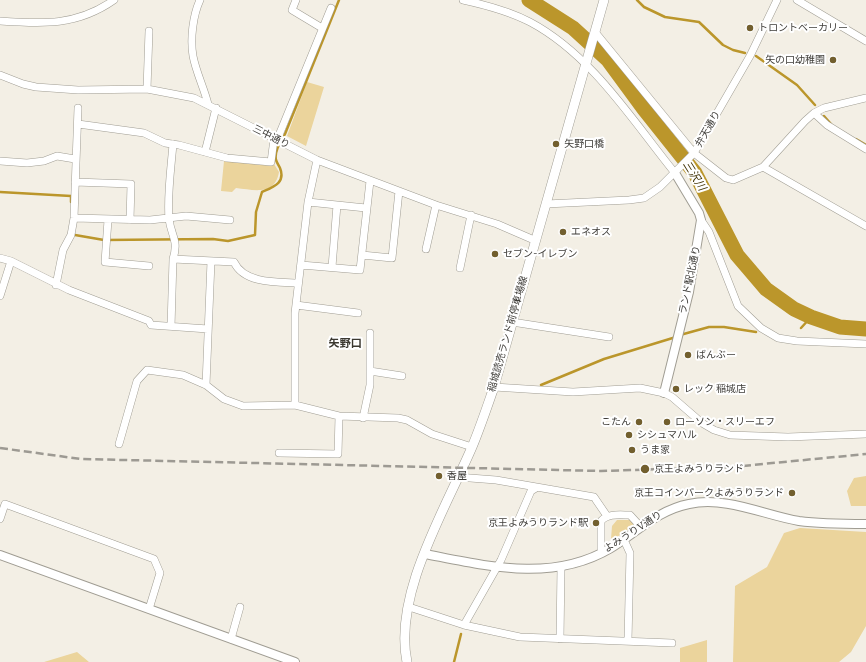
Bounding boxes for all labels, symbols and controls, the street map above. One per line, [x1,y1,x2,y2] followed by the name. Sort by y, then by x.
[758,22,848,34] place label: トロントベーカリー
[745,23,755,33] marker: トロントベーカリー
[765,54,825,66] place label: 矢の口幼稚園
[828,55,838,65] marker: 矢の口幼稚園
[693,109,723,149] street label: 弁天通り
[250,123,292,151] street label: 三中通り
[564,138,604,150] place label: 矢野口橋
[551,139,561,149] marker: 矢野口橋
[680,159,708,193] water label: 三沢川
[571,226,611,238] place label: エネオス
[558,227,568,237] marker: エネオス
[677,245,703,315] street label: ランド駅北通り
[503,248,578,260] place label: セブン-イレブン
[490,249,500,259] marker: セブン-イレブン
[486,275,530,393] street label: 稲城読売ランド前停車場線
[329,337,361,351] district label: 矢野口
[696,349,736,361] place label: ばんぶー
[683,350,693,360] marker: ばんぶー
[684,383,746,395] place label: レック 稲城店
[671,384,681,394] marker: レック 稲城店
[601,416,631,428] place label: こたん
[675,416,775,428] place label: ローソン・スリーエフ
[634,417,644,427] marker: こたん
[662,417,672,427] marker: ローソン・スリーエフ
[637,429,697,441] place label: シシュマハル
[624,430,634,440] marker: シシュマハル
[640,444,670,456] place label: うま家
[627,445,637,455] marker: うま家
[639,463,651,475] marker: 京王よみうりランド
[654,463,744,475] place label: 京王よみうりランド
[447,470,467,482] place label: 香屋
[434,471,444,481] marker: 香屋
[634,487,784,499] place label: 京王コインパークよみうりランド
[787,488,797,498] marker: 京王コインパークよみうりランド
[602,509,664,555] street label: よみうりV通り
[488,517,588,529] place label: 京王よみうりランド駅
[591,518,601,528] marker: 京王よみうりランド駅

